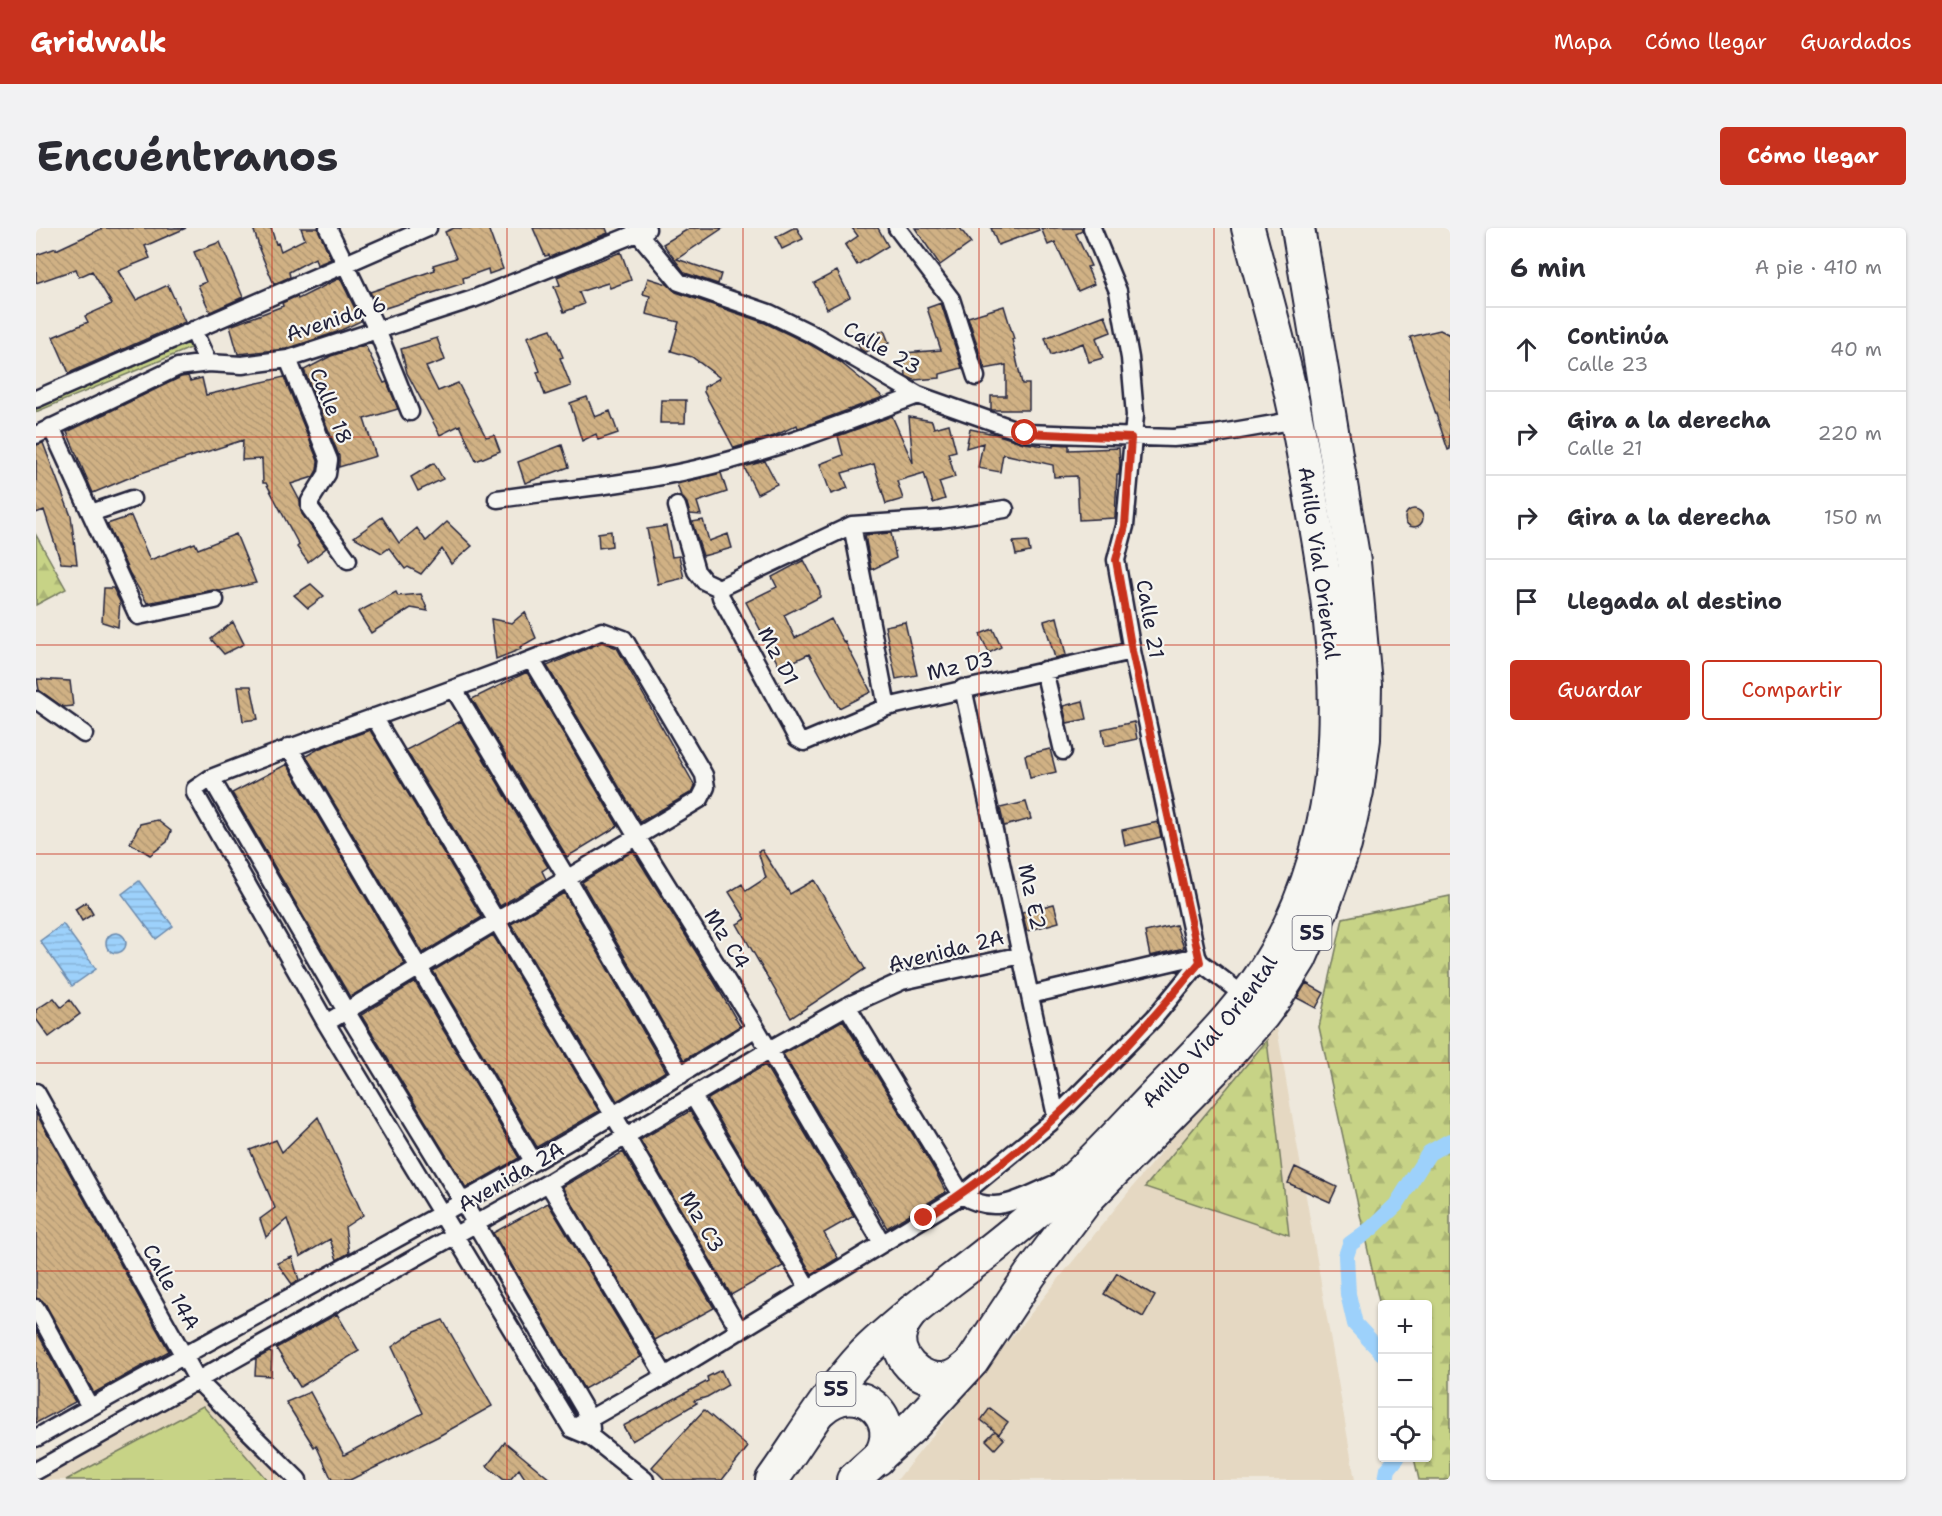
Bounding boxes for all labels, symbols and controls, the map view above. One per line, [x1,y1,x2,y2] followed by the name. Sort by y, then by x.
[30,23,167,61] text: Gridwalk
[1554,28,1612,56] text: Mapa
[1645,28,1767,56] text: Cómo llegar
[1800,28,1912,56] text: Guardados
[1720,127,1906,185] button: Cómo llegar
[36,128,338,184] text: Encuéntranos
[1510,250,1586,285] text: 6 min
[1755,254,1882,280] text: A pie · 410 m
[282,290,390,348] street label: Avenida 6
[838,315,926,381] street label: Calle 23
[1567,322,1669,351] text: Continúa
[1510,333,1543,366] icon: ahead
[1830,336,1882,362] text: 40 m
[1567,351,1648,377] text: Calle 23
[303,364,359,448] street label: Calle 18
[1567,406,1771,435] text: Gira a la derecha
[1510,417,1543,450] icon: right
[1011,419,1037,445] route start
[1818,420,1882,446] text: 220 m
[1567,435,1643,461] text: Calle 21
[1292,465,1346,662] street label: Anillo Vial Oriental
[1510,501,1543,534] icon: right
[1567,503,1771,532] text: Gira a la derecha
[1824,504,1882,530] text: 150 m
[1129,577,1171,661] street label: Calle 21
[1510,585,1543,618] icon: arrive
[1567,587,1782,616] text: Llegada al destino
[751,622,805,690] street label: Mz D1
[924,645,996,687] street label: Mz D3
[1510,660,1690,720] button: Guardar
[1702,660,1882,720] button: Compartir
[1011,861,1053,933] street label: Mz E2
[698,904,756,974] street label: Mz C4
[1292,916,1332,950] road number: 55
[885,923,1007,979] street label: Avenida 2A
[1136,950,1284,1114] street label: Anillo Vial Oriental
[453,1135,569,1219] street label: Avenida 2A
[673,1186,731,1258] street label: Mz C3
[910,1204,936,1230] route end
[136,1239,206,1335] street label: Calle 14A
[1378,1300,1432,1462] map controls
[1378,1300,1432,1354] button: +
[1378,1354,1432,1408] button: −
[816,1372,856,1406] road number: 55
[1378,1408,1432,1462] button: locate

